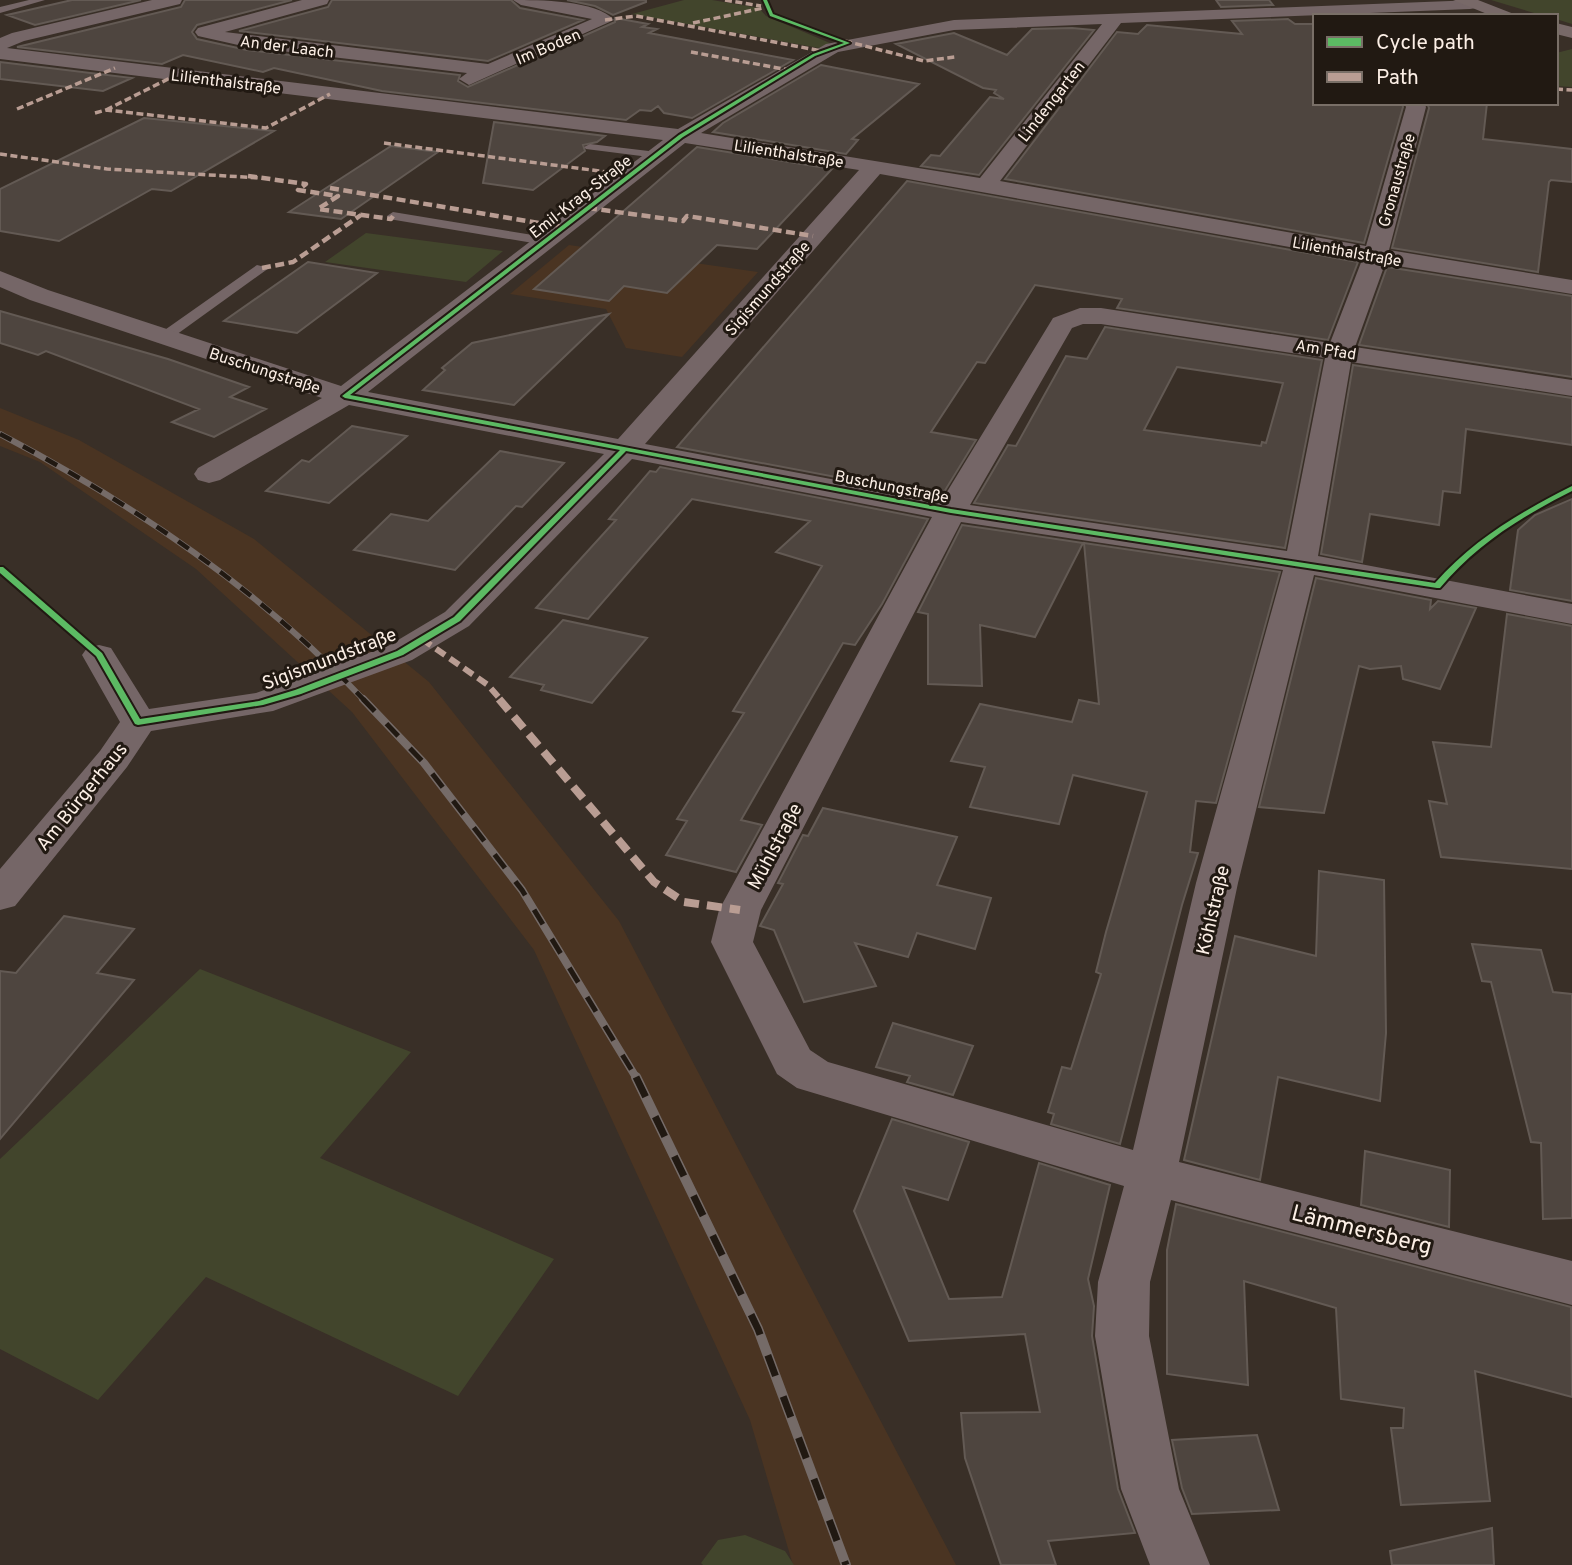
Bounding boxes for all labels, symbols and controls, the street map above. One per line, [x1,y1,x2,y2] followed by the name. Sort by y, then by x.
[1313,14,1558,105] legend
[513,25,584,70] street label: Im Boden
[1376,30,1475,57] text: Cycle path
[239,32,335,64] street label: An der Laach
[1015,58,1090,147] street label: Lindengarten
[1376,65,1419,92] text: Path
[170,66,282,100] street label: Lilienthalstraße
[1375,131,1421,230] street label: Gronaustraße
[732,136,845,174] street label: Lilienthalstraße
[526,151,636,244] street label: Emil-Krag-Straße
[1290,234,1403,272] street label: Lilienthalstraße
[722,238,815,341] street label: Sigismundstraße
[1294,336,1357,366] street label: Am Pfad
[206,345,323,399] street label: Buschungstraße
[833,467,950,509] street label: Buschungstraße
[259,623,400,697] street label: Sigismundstraße
[32,738,133,856] street label: Am Bürgerhaus
[743,800,809,894] street label: Mühlstraße
[1192,863,1236,958] street label: Köhlstraße
[1288,1200,1435,1263] street label: Lämmersberg

